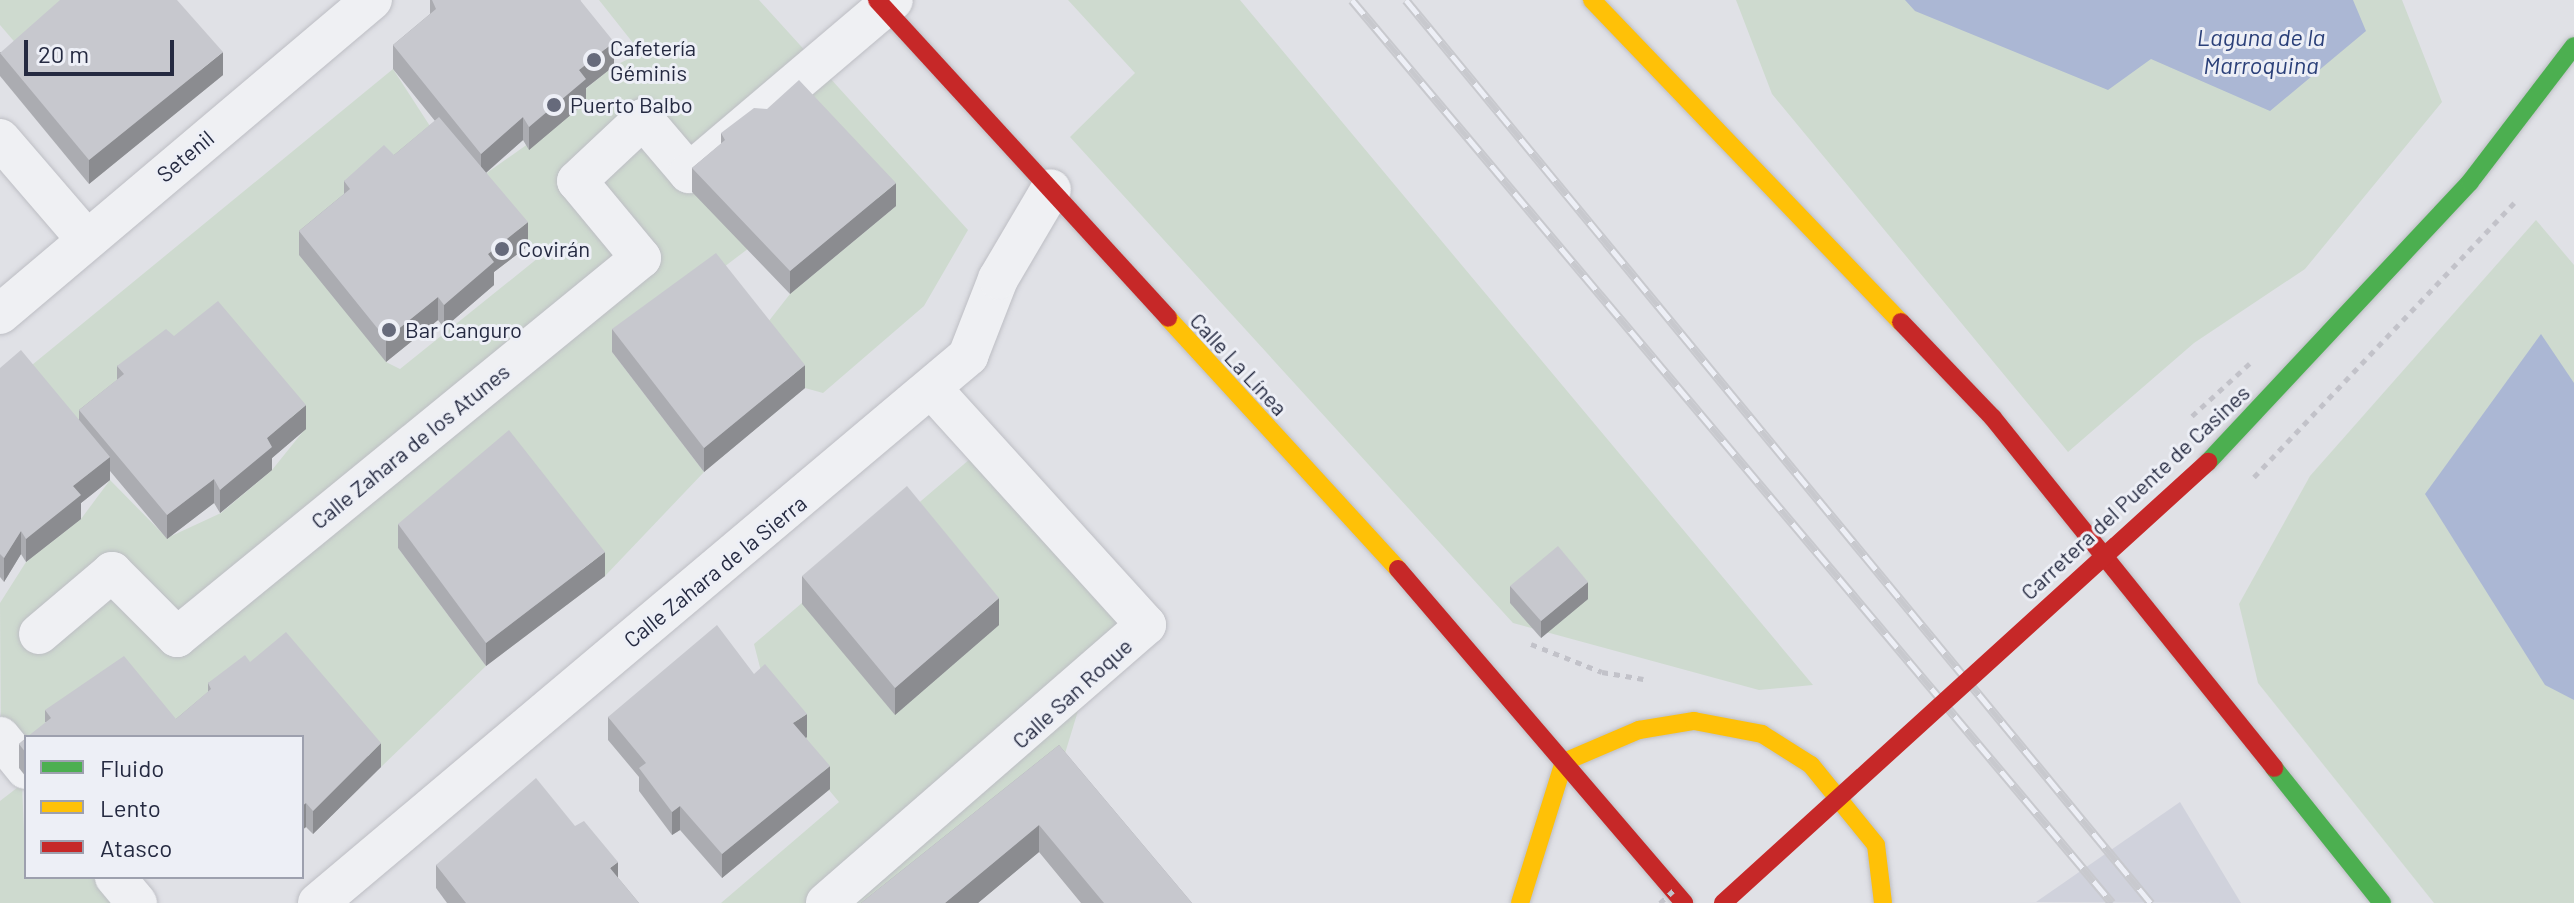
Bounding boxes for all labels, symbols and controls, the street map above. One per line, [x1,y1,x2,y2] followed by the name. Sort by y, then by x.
[2197,23,2325,79] water label: Laguna de la Marroquina
[28,24,178,74] scale bar
[610,34,696,86] place label: Cafetería Géminis
[38,39,89,68] text: 20 m
[585,51,603,69] marker: Cafetería Géminis
[570,92,693,118] place label: Puerto Balbo
[545,96,563,114] marker: Puerto Balbo
[151,125,219,187] street label: Setenil
[518,236,590,262] place label: Covirán
[493,240,511,258] marker: Covirán
[1185,307,1293,421] street label: Calle La Línea
[405,317,522,343] place label: Bar Canguro
[380,321,398,339] marker: Bar Canguro
[305,358,515,534] street label: Calle Zahara de los Atunes
[2015,379,2255,605] street label: Carretera del Puente de Casines
[619,489,811,653] street label: Calle Zahara de la Sierra
[1007,632,1137,754] street label: Calle San Roque
[24,735,304,879] legend
[100,753,164,782] text: Fluido
[100,793,161,822] text: Lento
[100,833,172,862] text: Atasco

